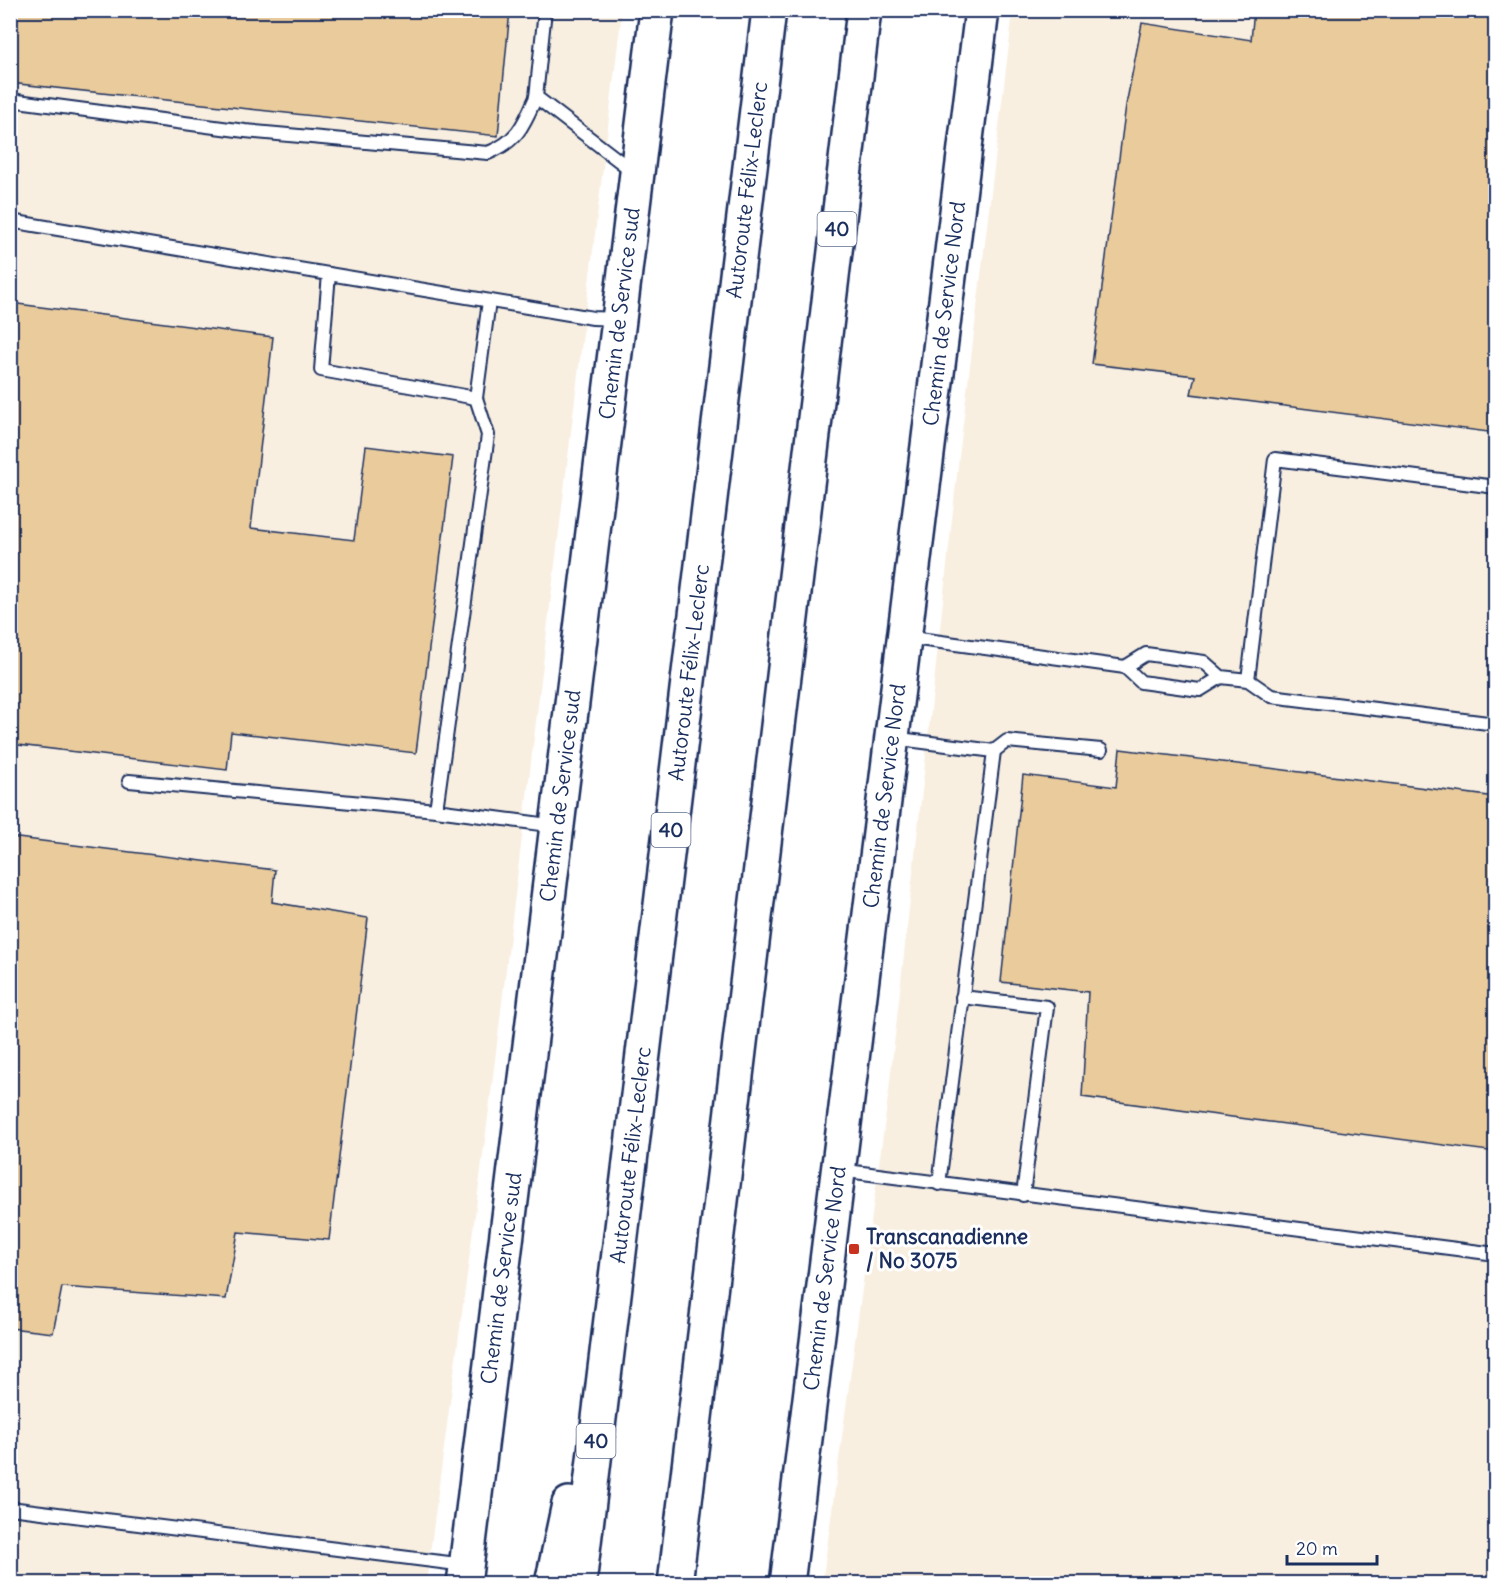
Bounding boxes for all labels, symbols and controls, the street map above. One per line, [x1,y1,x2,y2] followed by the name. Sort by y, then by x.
[720,80,773,300] street label: Autoroute Félix-Leclerc
[917,200,971,428] street label: Chemin de Service Nord
[593,206,646,421] street label: Chemin de Service sud
[818,212,856,246] road number: 40
[662,563,715,783] street label: Autoroute Félix-Leclerc
[857,682,911,910] street label: Chemin de Service Nord
[534,688,587,903] street label: Chemin de Service sud
[652,813,690,847] road number: 40
[604,1045,657,1265] street label: Autoroute Félix-Leclerc
[797,1164,852,1392] street label: Chemin de Service Nord
[475,1171,527,1386] street label: Chemin de Service sud
[866,1223,1028,1274] place label: Transcanadienne / No 3075
[847,1242,861,1256] marker: Transcanadienne / No 3075
[576,1424,616,1458] road number: 40
[1287,1528,1377,1566] scale bar
[1296,1537,1338,1560] text: 20 m

